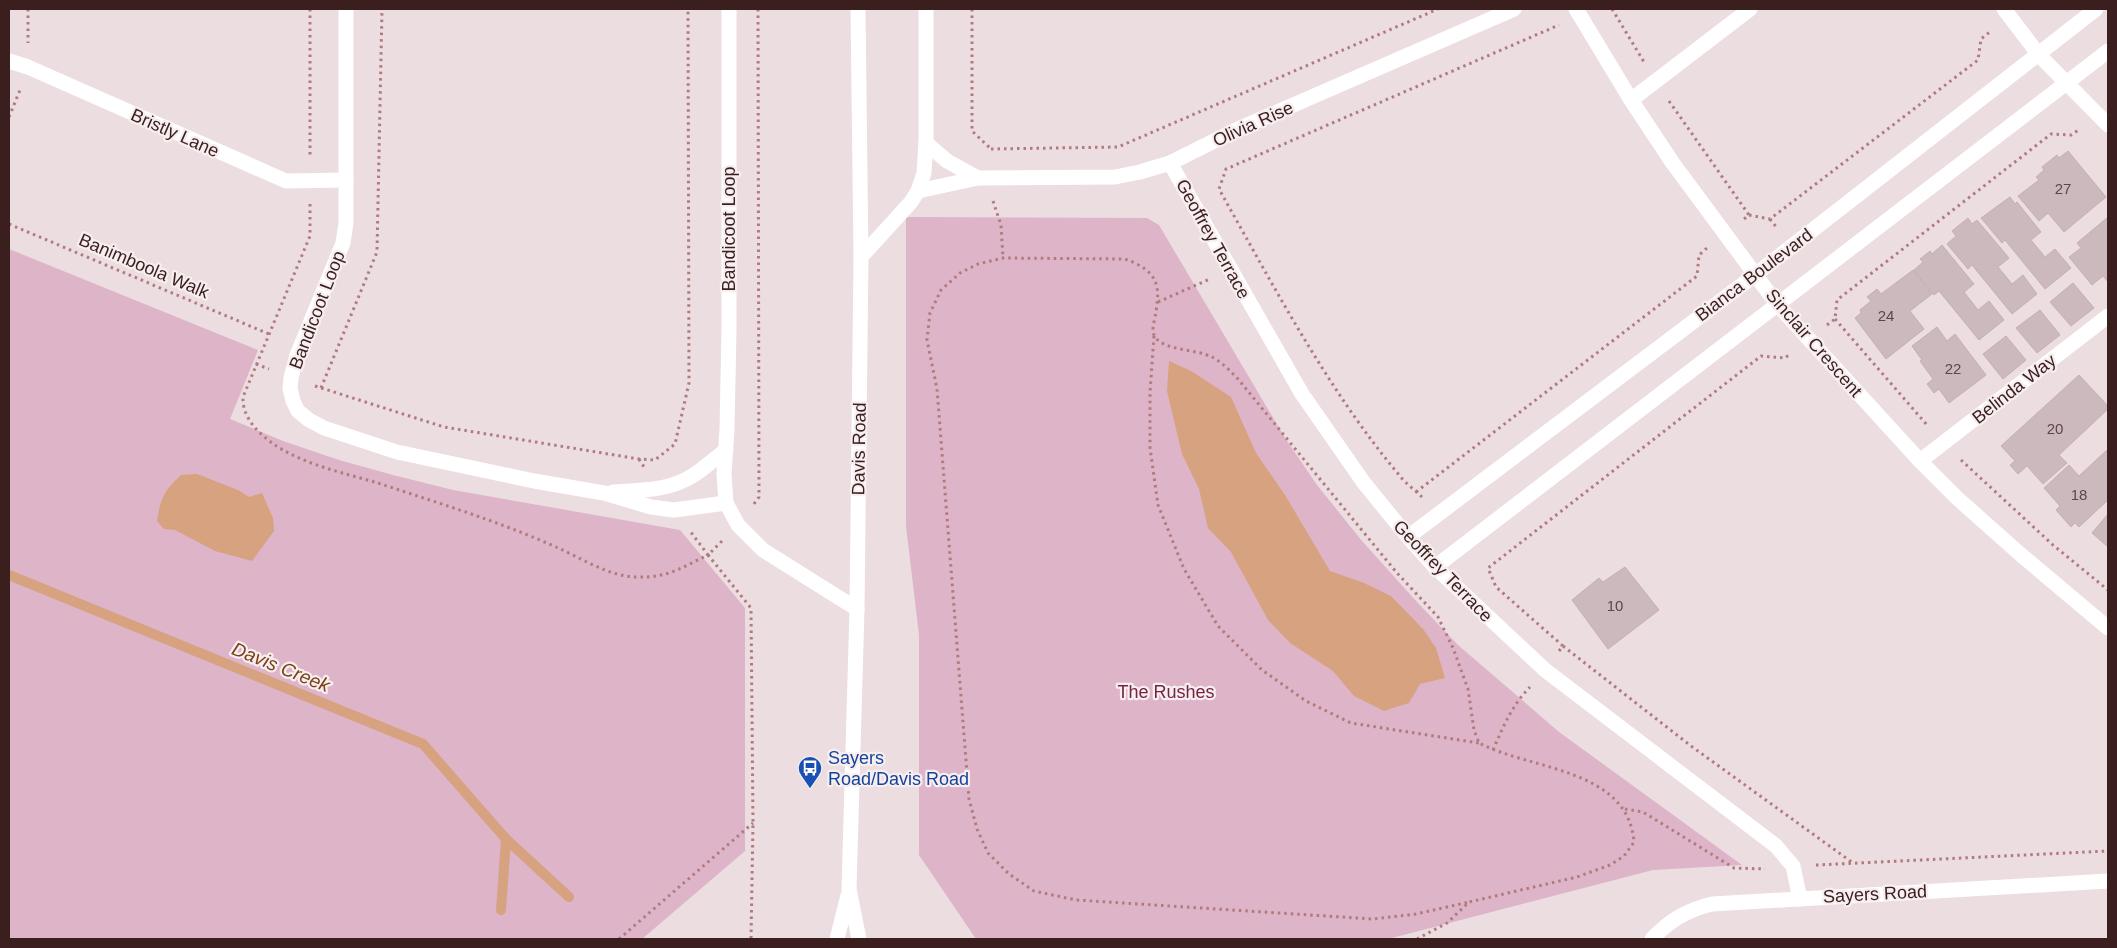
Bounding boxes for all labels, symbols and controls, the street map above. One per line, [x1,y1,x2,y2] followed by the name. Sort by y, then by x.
[1210,97,1296,151] street label: Olivia Rise
[128,105,222,161] street label: Bristly Lane
[719,166,739,292] street label: Bandicoot Loop
[1172,176,1254,302] street label: Geoffrey Terrace
[2055,180,2071,197] house number: 27
[1692,225,1816,325] street label: Bianca Boulevard
[76,230,213,303] street label: Banimboola Walk
[285,248,349,372] street label: Bandicoot Loop
[1762,285,1866,401] street label: Sinclair Crescent
[1878,307,1894,324] house number: 24
[1968,350,2060,428] street label: Belinda Way
[1945,360,1961,377] house number: 22
[848,402,870,496] street label: Davis Road
[2047,420,2063,437] house number: 20
[2071,486,2087,503] house number: 18
[1389,516,1497,626] street label: Geoffrey Terrace
[1607,597,1623,614] house number: 10
[229,638,334,697] water label: Davis Creek
[1117,682,1215,702] park label: The Rushes
[828,748,969,789] place label: Sayers Road/Davis Road
[797,755,823,789] bus stop icon: Sayers Road/Davis Road
[1823,881,1927,907] street label: Sayers Road

